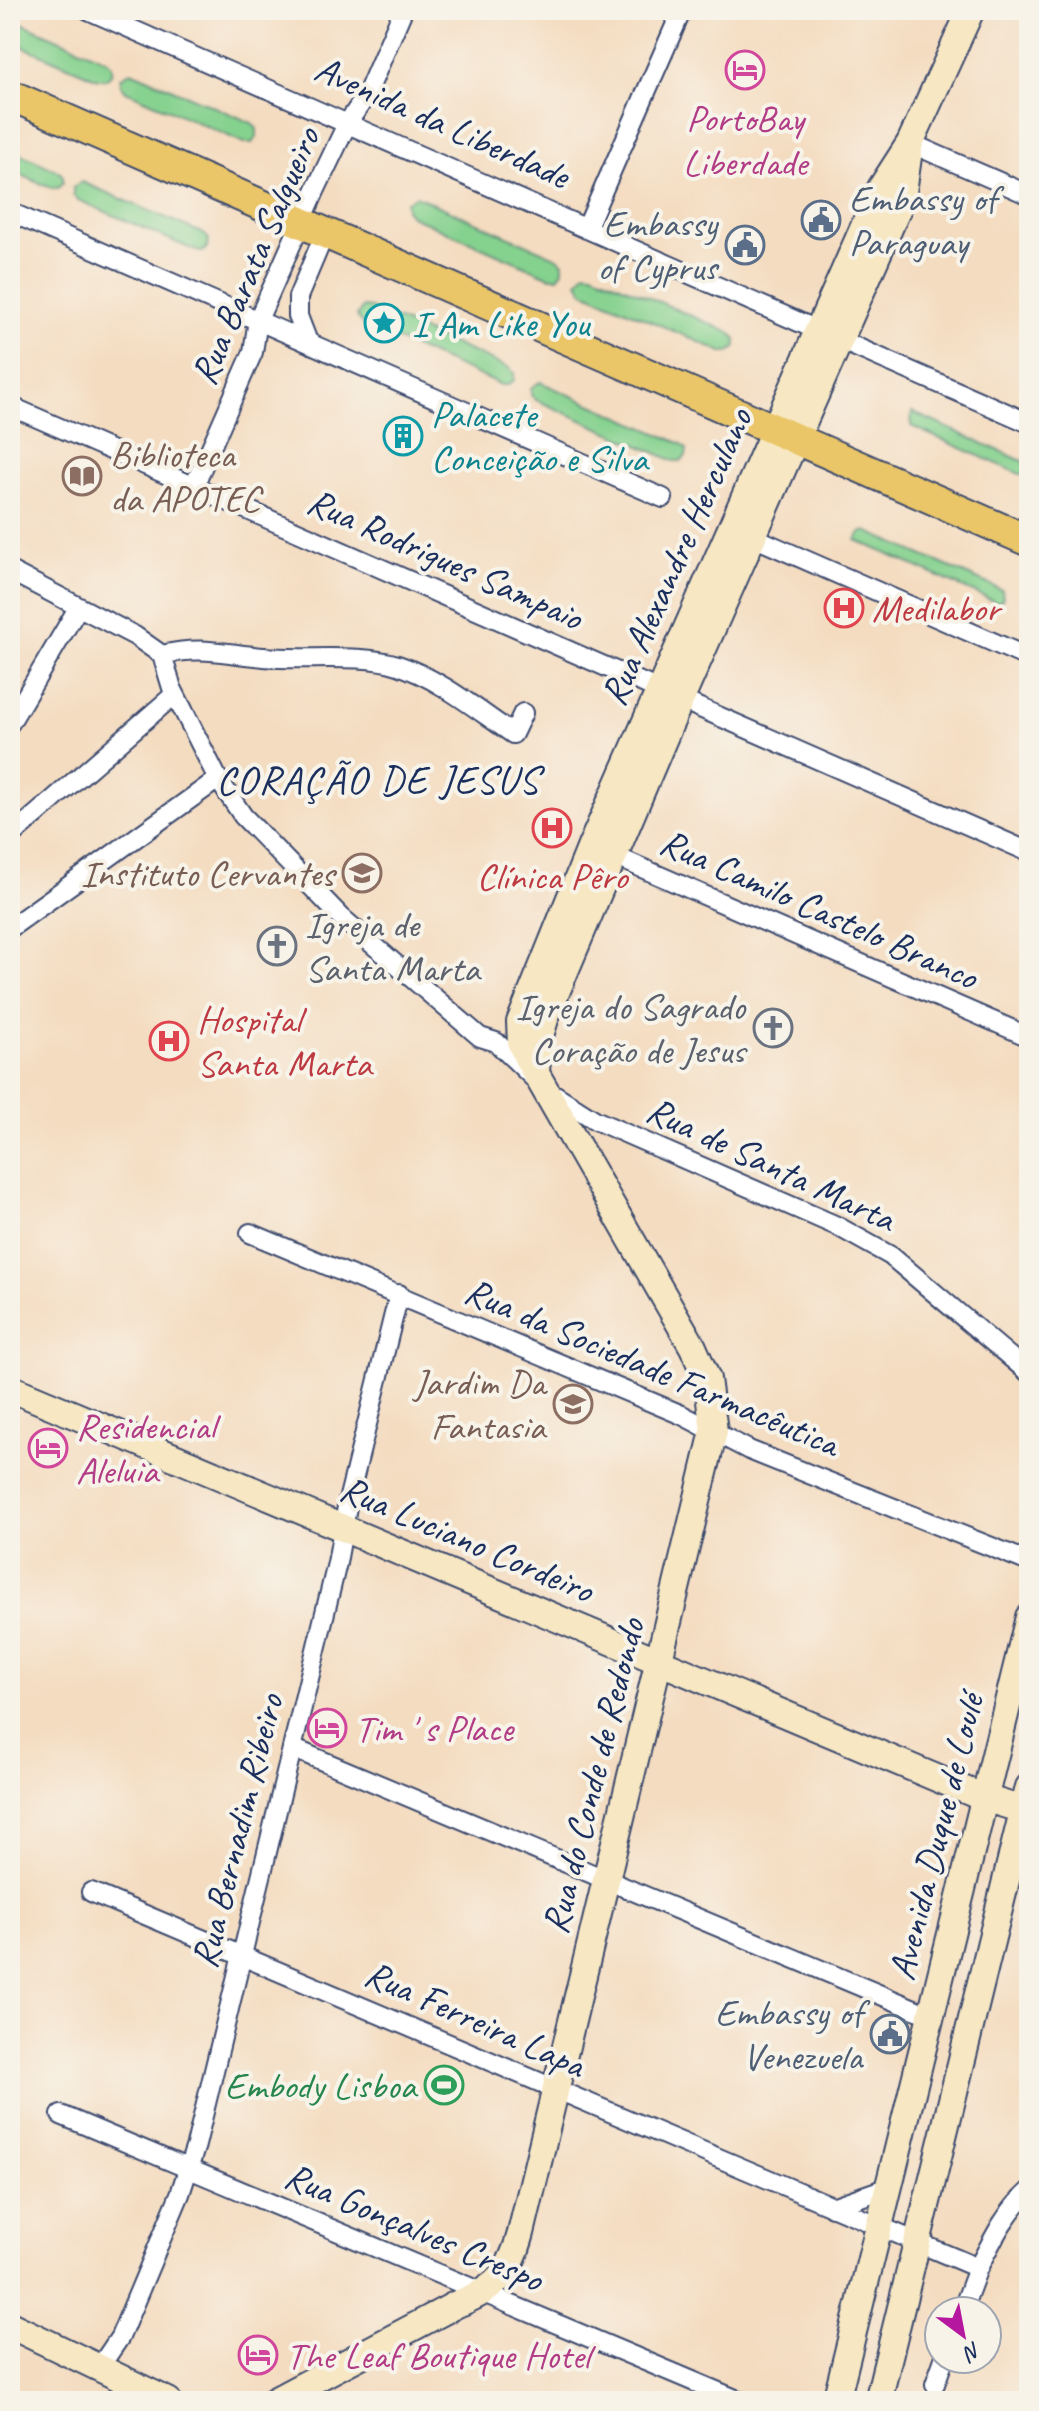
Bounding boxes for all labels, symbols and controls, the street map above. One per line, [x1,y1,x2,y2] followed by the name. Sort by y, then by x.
[308,45,579,200] street label: Avenida da Liberdade
[724,49,766,91] hotel icon: PortoBay Liberdade
[683,95,810,186] place label: PortoBay Liberdade
[180,118,331,392] street label: Rua Barata Salgueiro
[849,175,1005,266] place label: Embassy of Paraguay
[800,199,842,241] public building icon: Embassy of Paraguay
[597,200,720,291] place label: Embassy of Cyprus
[724,224,766,266] public building icon: Embassy of Cyprus
[412,300,591,347] place label: I Am Like You
[363,302,405,344] place icon: I Am Like You
[431,391,650,482] place label: Palacete Conceição e Silva
[590,400,763,713] street label: Rua Alexandre Herculano
[382,415,424,457] building icon: Palacete Conceição e Silva
[110,431,264,522] place label: Biblioteca da APOTEC
[61,455,103,497] library icon: Biblioteca da APOTEC
[300,477,592,642] street label: Rua Rodrigues Sampaio
[872,585,1004,632] place label: Medilabor
[823,587,865,629] hospital icon: Medilabor
[216,755,545,805] district label: CORAÇÃO DE JESUS
[531,807,573,849] hospital icon: Clínica Pêro
[653,818,987,1001] street label: Rua Camilo Castelo Branco
[81,850,338,897] place label: Instituto Cervantes
[341,852,383,894] school or university icon: Instituto Cervantes
[477,853,630,900] place label: Clínica Pêro
[305,901,482,992] place label: Igreja de Santa Marta
[256,925,298,967] church icon: Igreja de Santa Marta
[515,983,748,1074] place label: Igreja do Sagrado Coração de Jesus
[197,996,374,1087] place label: Hospital Santa Marta
[752,1007,794,1049] church icon: Igreja do Sagrado Coração de Jesus
[148,1020,190,1062] hospital icon: Hospital Santa Marta
[639,1086,905,1243] street label: Rua de Santa Marta
[458,1267,849,1468] street label: Rua da Sociedade Farmacêutica
[411,1359,548,1450] place label: Jardim Da Fantasia
[552,1383,594,1425] school or university icon: Jardim Da Fantasia
[76,1403,222,1494] place label: Residencial Aleluia
[27,1427,69,1469] hotel icon: Residencial Aleluia
[334,1465,603,1614] street label: Rua Luciano Cordeiro
[531,1612,655,1938] street label: Rua do Conde de Redondo
[878,1684,996,1985] street label: Avenida Duque de Loulé
[180,1688,294,1973] street label: Rua Bernadim Ribeiro
[355,1705,516,1752] place label: Tim ' s Place
[306,1707,348,1749] hotel icon: Tim ' s Place
[358,1950,595,2089] street label: Rua Ferreira Lapa
[715,1989,871,2080] place label: Embassy of Venezuela
[869,2013,911,2055] public building icon: Embassy of Venezuela
[225,2062,418,2109] place label: Embody Lisboa
[423,2064,465,2106] sports icon: Embody Lisboa
[278,2152,552,2303] street label: Rua Gonçalves Crespo
[923,2295,1003,2375] north arrow
[286,2332,597,2379] place label: The Leaf Boutique Hotel
[237,2334,279,2376] hotel icon: The Leaf Boutique Hotel
[957,2336,986,2368] text: N

